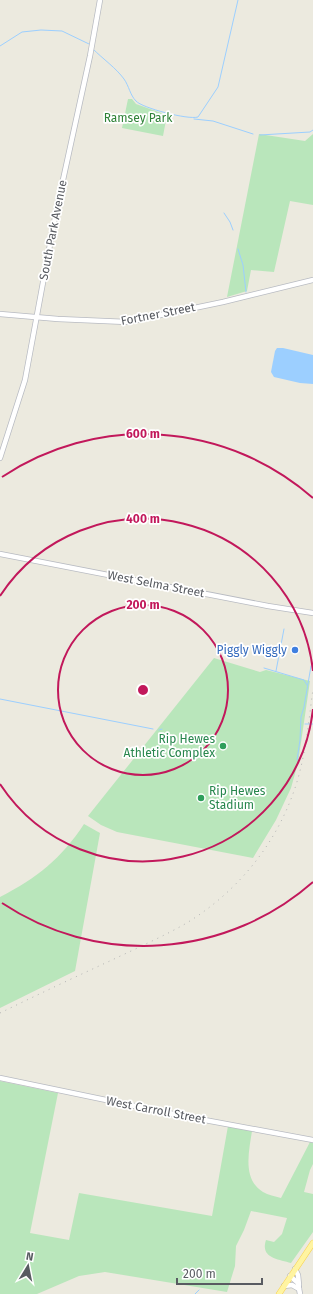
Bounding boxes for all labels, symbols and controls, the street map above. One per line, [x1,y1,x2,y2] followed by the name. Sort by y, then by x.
[104,111,173,125] park label: Ramsey Park
[36,179,70,281] street label: South Park Avenue
[120,300,197,328] street label: Fortner Street
[126,427,160,441] text: 600 m
[126,512,160,526] text: 400 m
[106,568,206,600] street label: West Selma Street
[126,598,160,612] text: 200 m
[217,643,287,657] place label: Piggly Wiggly
[290,645,300,655] marker: Piggly Wiggly
[136,683,150,697] centre of rings
[124,732,215,760] place label: Rip Hewes Athletic Complex
[218,741,228,751] marker: Rip Hewes Athletic Complex
[209,784,266,812] place label: Rip Hewes Stadium
[196,793,206,803] marker: Rip Hewes Stadium
[105,1093,208,1127] street label: West Carroll Street
[8,1246,48,1286] north arrow
[25,1250,34,1264] text: N
[177,1260,262,1286] scale bar
[183,1267,216,1281] text: 200 m

